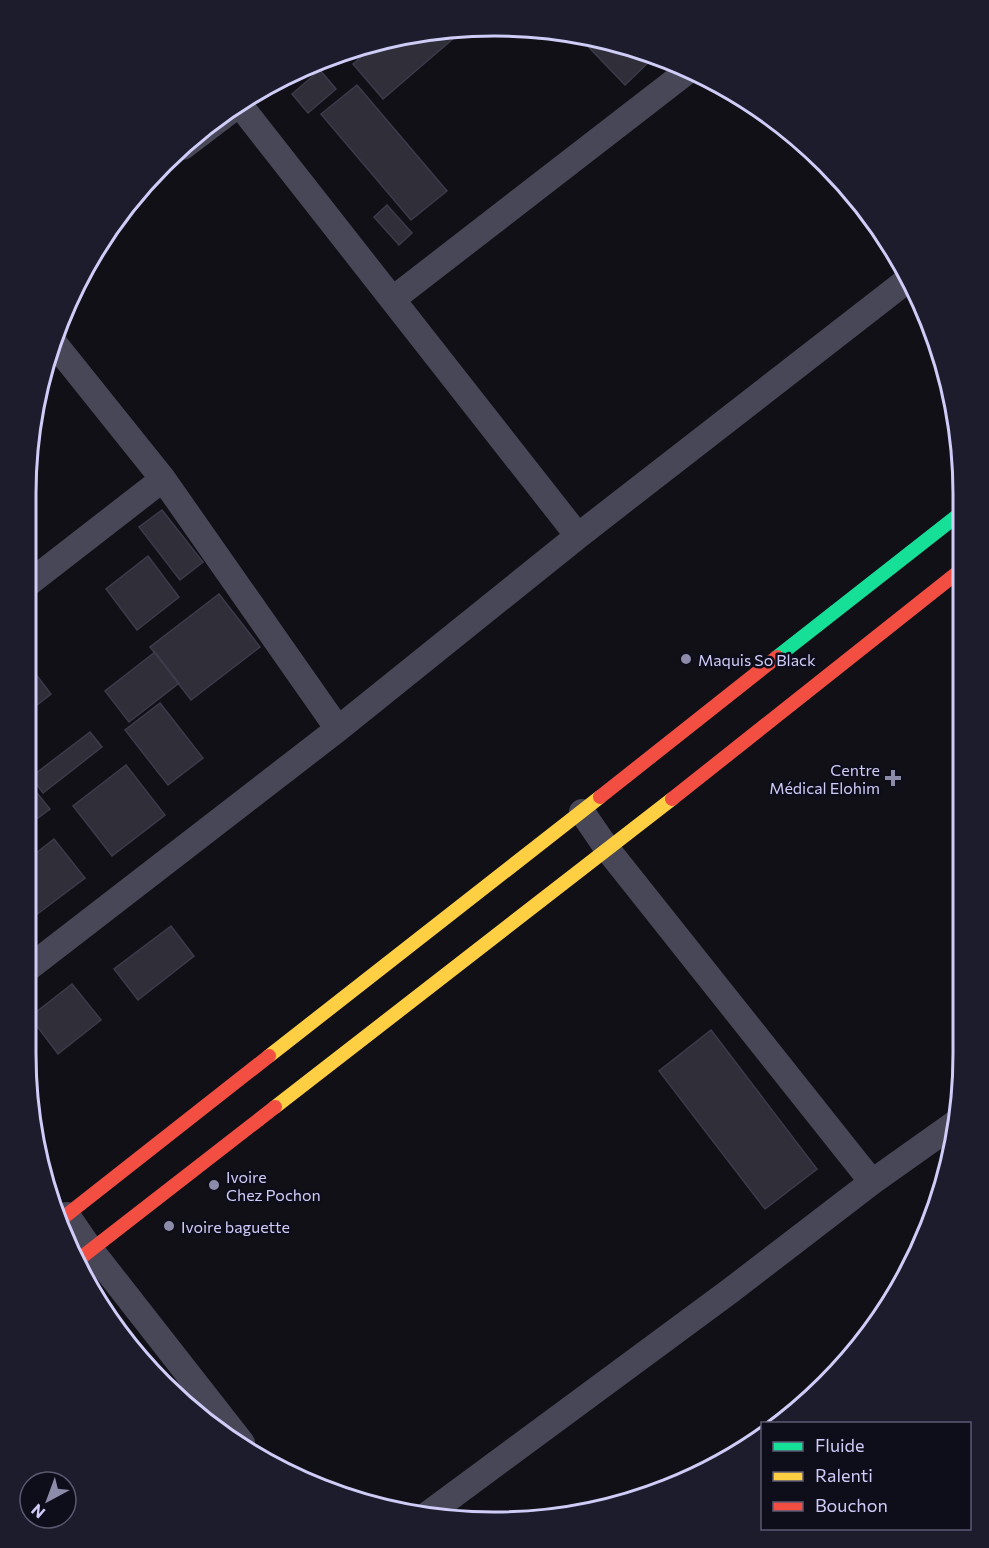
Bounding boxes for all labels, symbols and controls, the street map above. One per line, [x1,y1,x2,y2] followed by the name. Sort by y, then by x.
[698,650,816,669] place label: Maquis So Black
[679,652,693,666] marker: Maquis So Black
[769,760,880,797] place label: Centre Médical Elohim
[884,769,902,787] marker: Centre Médical Elohim
[226,1167,321,1204] place label: Ivoire Chez Pochon
[207,1178,221,1192] marker: Ivoire Chez Pochon
[181,1217,290,1236] place label: Ivoire baguette
[162,1219,176,1233] marker: Ivoire baguette
[761,1422,971,1530] legend
[815,1434,864,1456] text: Fluide
[815,1464,873,1486] text: Ralenti
[18,1470,78,1530] north arrow
[815,1494,888,1516] text: Bouchon
[27,1501,49,1523] text: N

